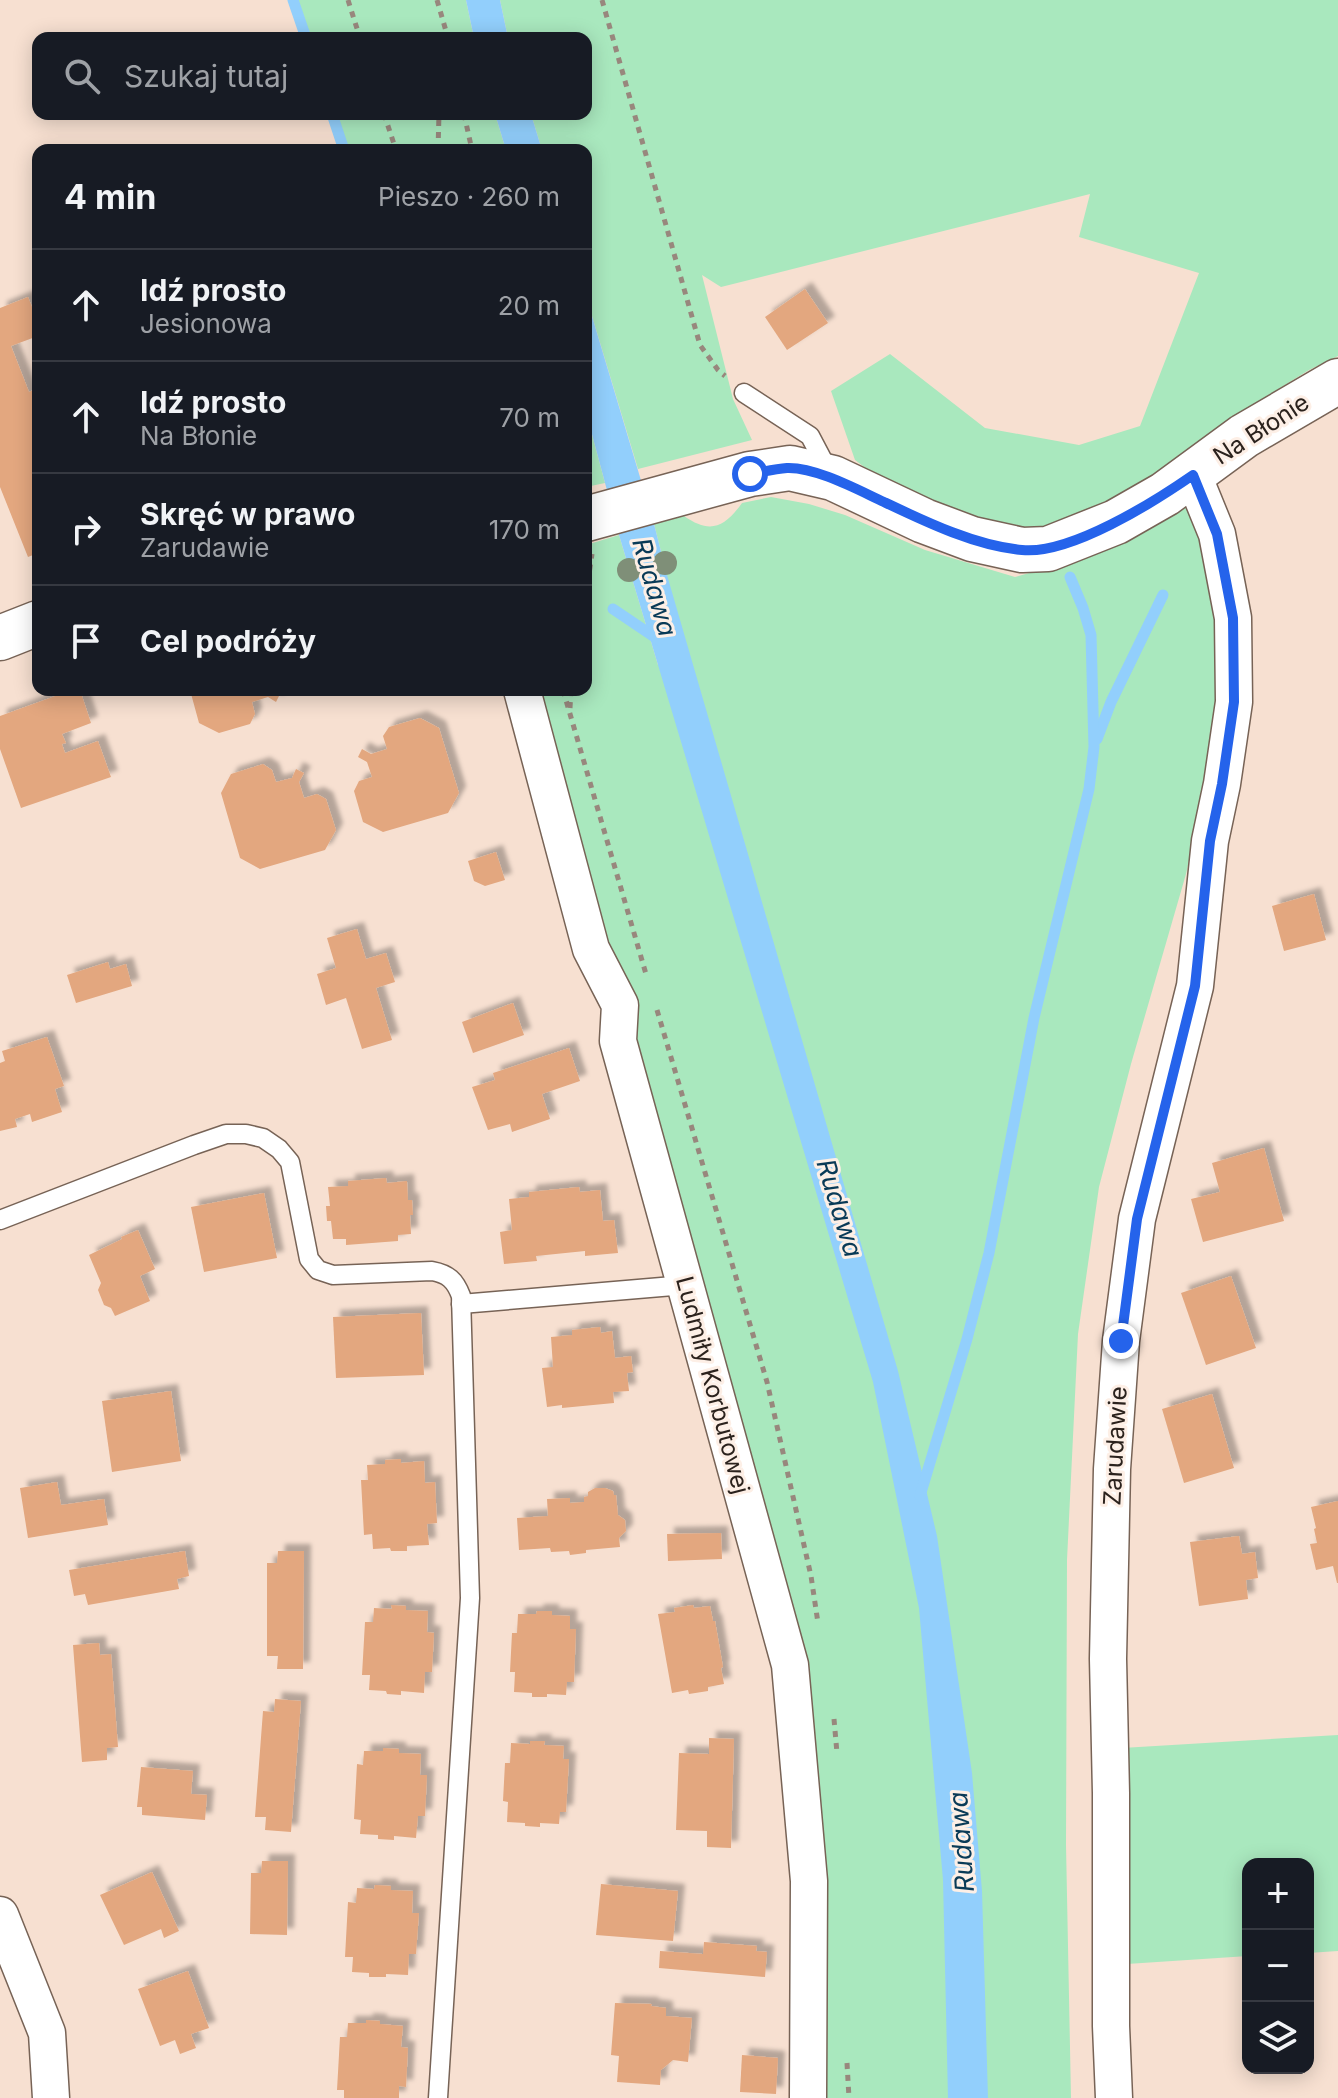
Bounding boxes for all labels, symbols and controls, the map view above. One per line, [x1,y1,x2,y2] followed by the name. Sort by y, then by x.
[32,32,592,120] search box
[60,54,104,98] icon: search
[124,58,288,94] text: Szukaj tutaj
[64,176,156,217] text: 4 min
[378,181,560,212] text: Pieszo · 260 m
[140,272,286,308] text: Idź prosto
[64,283,108,327] icon: ahead
[498,290,560,321] text: 20 m
[140,308,272,339] text: Jesionowa
[140,384,286,420] text: Idź prosto
[1208,387,1314,471] street label: Na Błonie
[64,395,108,439] icon: ahead
[499,402,560,433] text: 70 m
[140,420,257,451] text: Na Błonie
[732,456,768,492] route start
[140,496,355,532] text: Skręć w prawo
[64,507,108,551] icon: right
[489,514,560,545] text: 170 m
[140,532,269,563] text: Zarudawie
[626,534,684,640] water label: Rudawa
[64,619,108,663] icon: arrive
[140,623,316,659] text: Cel podróży
[810,1155,870,1261] water label: Rudawa
[670,1273,756,1497] street label: Ludmiły Korbutowej
[1103,1323,1139,1359] route end
[1097,1386,1133,1506] street label: Zarudawie
[942,1791,980,1893] water label: Rudawa
[1242,1858,1314,2074] map controls
[1242,1858,1314,1930] button: +
[1242,1930,1314,2002] button: −
[1242,2002,1314,2074] button: layers

